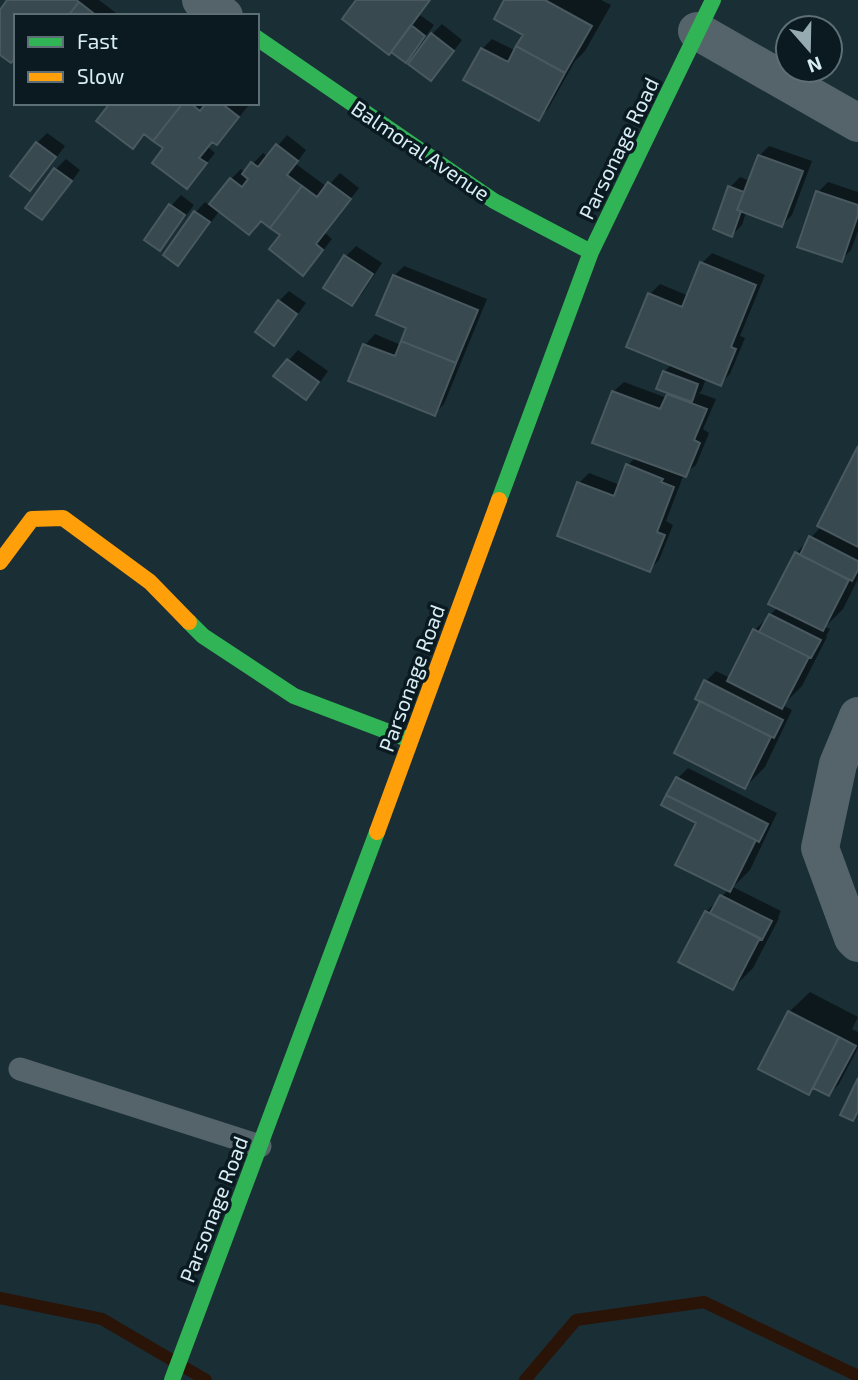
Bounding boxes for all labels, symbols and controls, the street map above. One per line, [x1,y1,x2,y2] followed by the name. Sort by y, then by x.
[14,14,259,105] legend
[774,14,844,84] north arrow
[77,28,118,53] text: Fast
[805,52,825,79] text: N
[77,63,124,88] text: Slow
[573,73,663,223] street label: Parsonage Road
[347,95,495,205] street label: Balmoral Avenue
[373,601,449,755] street label: Parsonage Road
[174,1132,252,1286] street label: Parsonage Road

